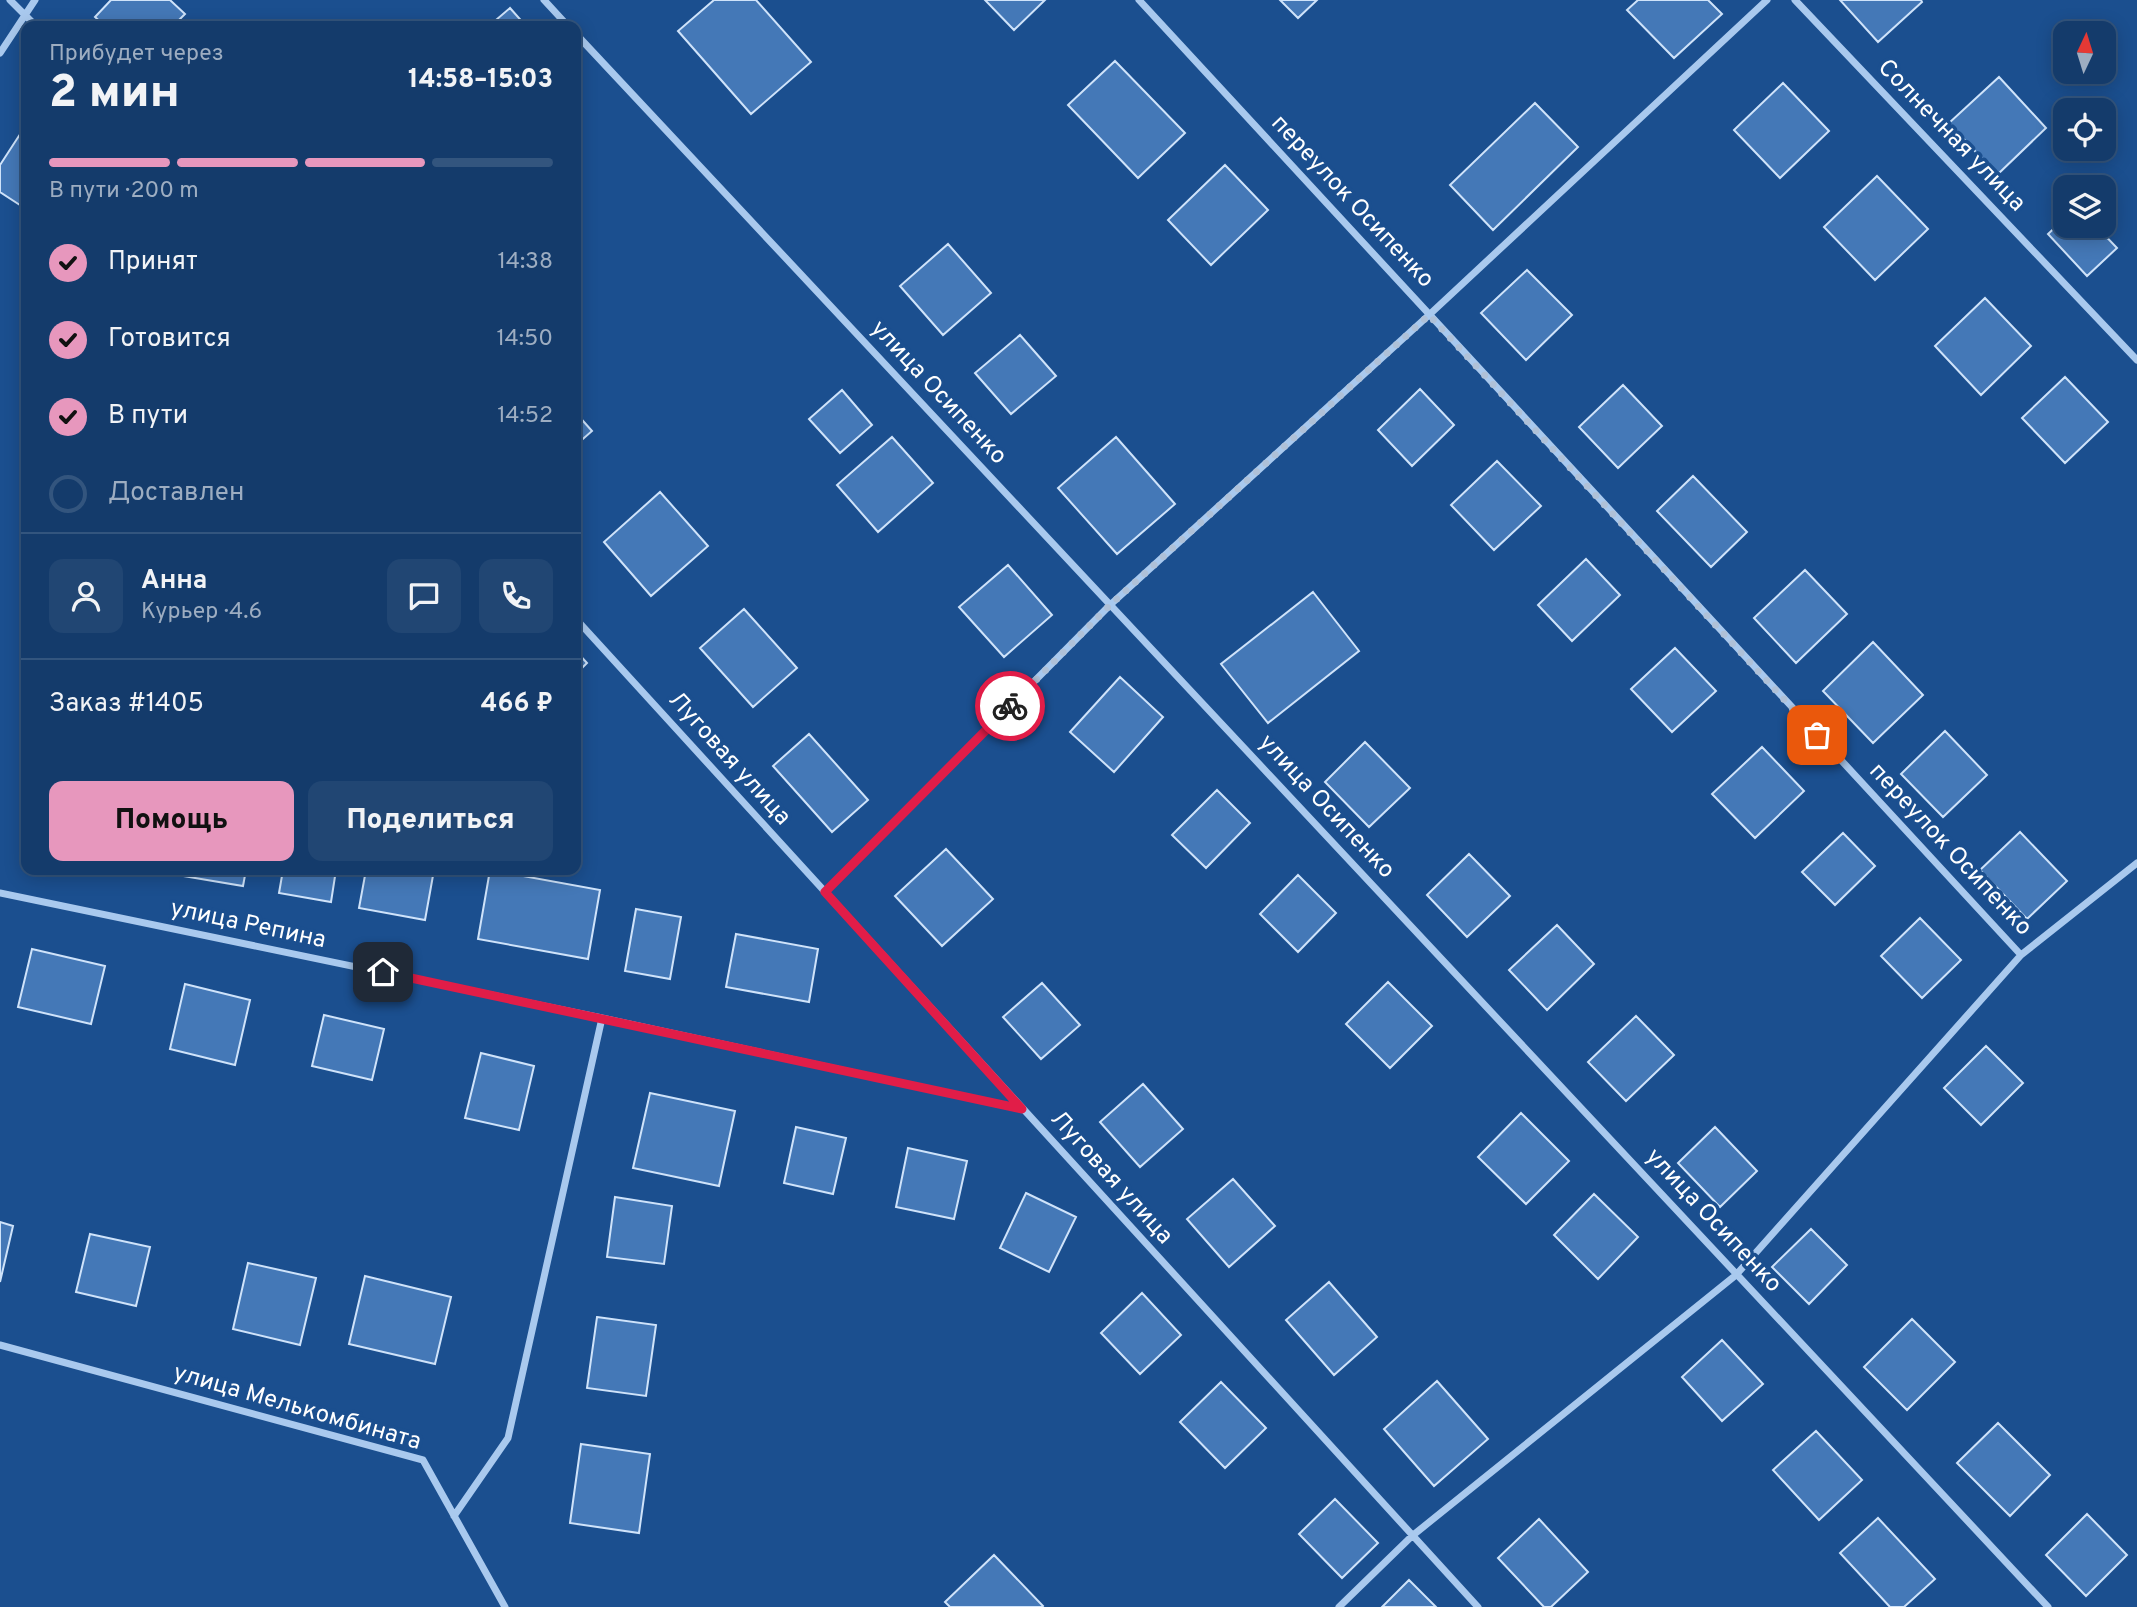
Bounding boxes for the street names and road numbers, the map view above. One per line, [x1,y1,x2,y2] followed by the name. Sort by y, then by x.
[1871,53,2031,219] street label: Солнечная улица
[1264,109,1440,295] street label: переулок Осипенко
[863,314,1013,472] street label: улица Осипенко
[661,686,797,832] street label: Луговая улица
[1251,728,1401,886] street label: улица Осипенко
[1862,757,2038,943] street label: переулок Осипенко
[167,894,329,956] street label: улица Репина
[1043,1105,1179,1251] street label: Луговая улица
[1638,1142,1788,1300] street label: улица Осипенко
[170,1358,424,1458] street label: улица Мелькомбината

